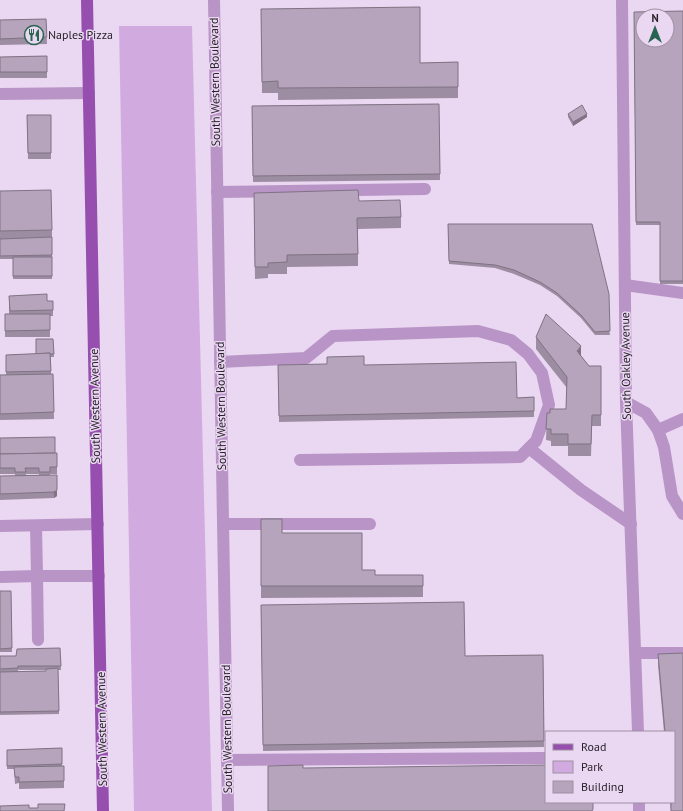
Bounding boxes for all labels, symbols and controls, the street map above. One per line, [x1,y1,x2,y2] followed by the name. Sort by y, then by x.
[635,8,675,48] north arrow
[651,11,659,25] text: N
[206,17,223,147] street label: South Western Boulevard
[23,24,45,46] restaurant icon: Naples Pizza
[48,27,113,42] place label: Naples Pizza
[617,312,634,420] street label: South Oakley Avenue
[212,341,229,471] street label: South Western Boulevard
[86,349,103,463] street label: South Western Avenue
[218,664,235,794] street label: South Western Boulevard
[93,672,110,786] street label: South Western Avenue
[545,731,675,803] legend
[581,739,606,754] text: Road
[581,759,603,774] text: Park
[581,779,624,794] text: Building

